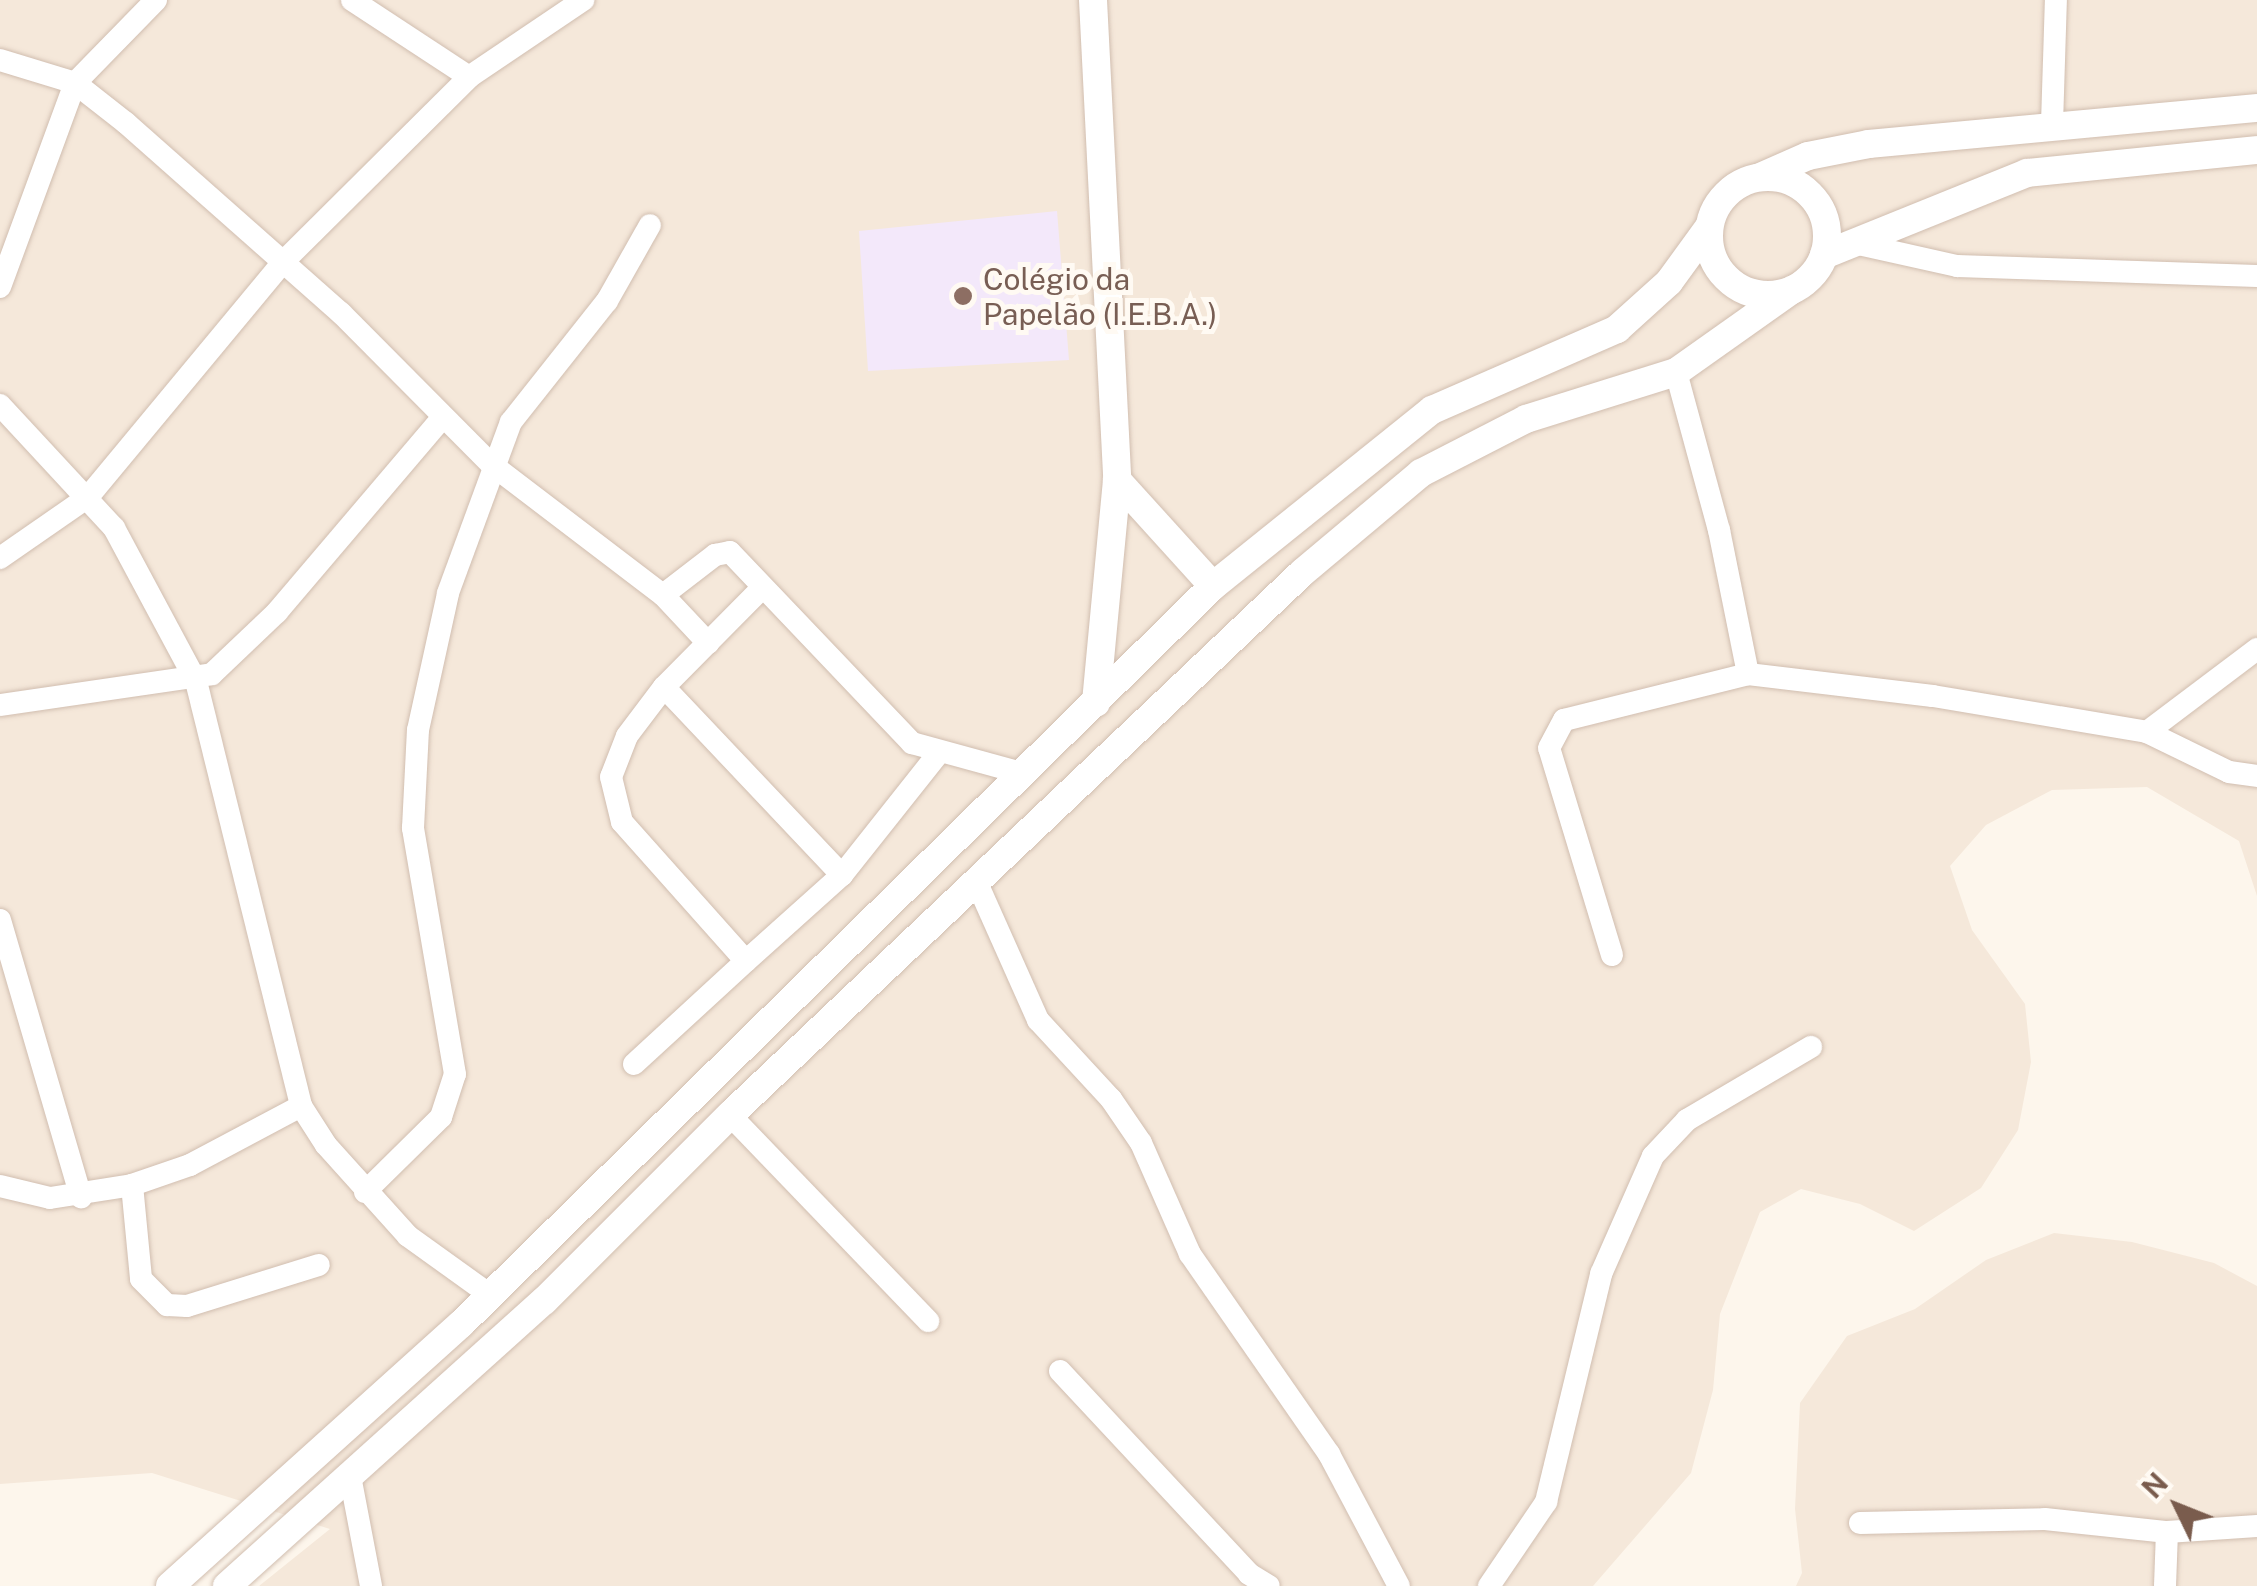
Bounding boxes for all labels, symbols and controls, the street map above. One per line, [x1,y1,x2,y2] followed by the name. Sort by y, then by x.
[983,261,1217,332] place label: Colégio da Papelão (I.E.B.A.)
[952,285,974,307] marker: Colégio da Papelão (I.E.B.A.)
[2127,1456,2227,1556] north arrow
[2135,1466,2174,1504] text: N

